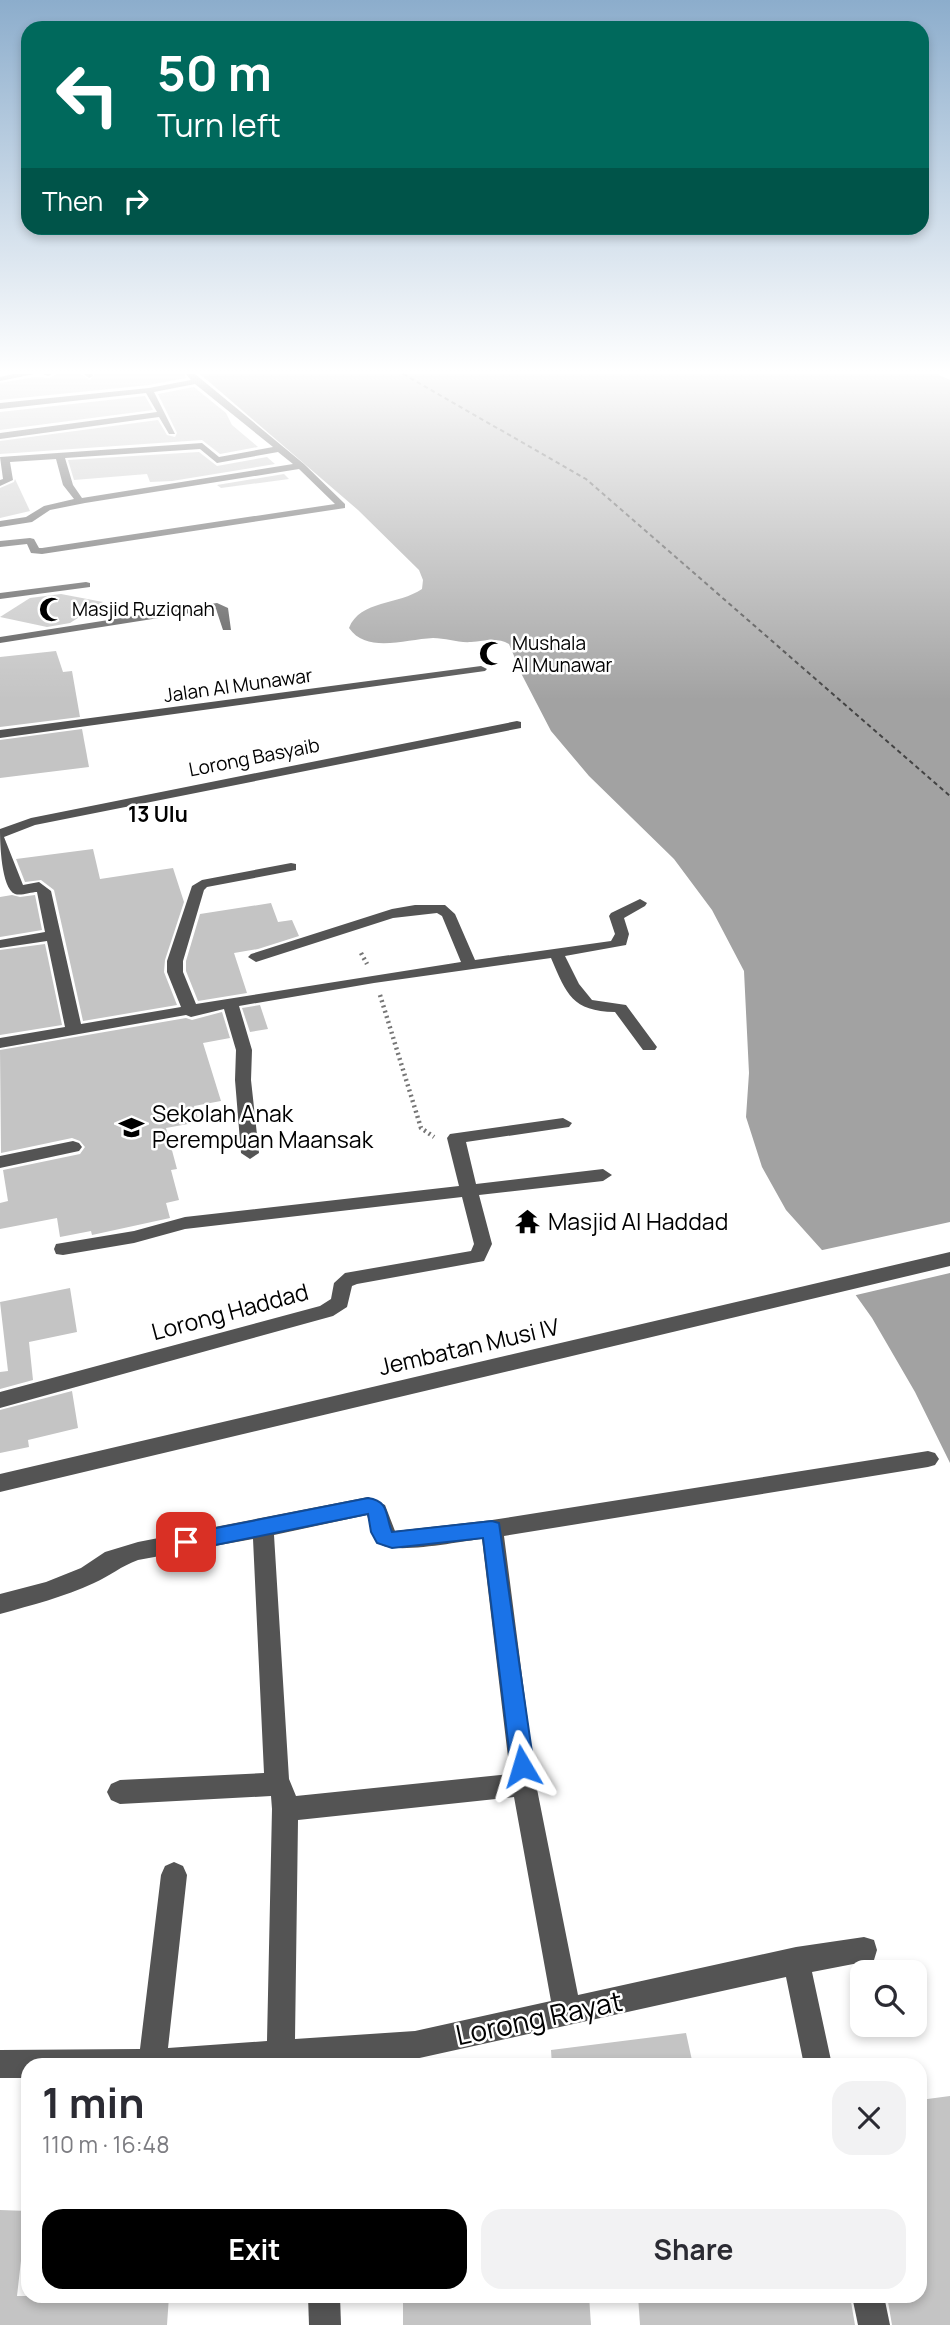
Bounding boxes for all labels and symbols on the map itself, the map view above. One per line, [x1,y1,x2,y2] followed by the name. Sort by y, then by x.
[38,595,66,623] mosque icon: Masjid Ruziqnah
[72,596,215,622] place label: Masjid Ruziqnah
[512,630,613,678] place label: Mushala Al Munawar
[478,640,506,668] mosque icon: Mushala Al Munawar
[162,662,314,708] street label: Jalan Al Munawar
[186,732,322,782] street label: Lorong Basyaib
[128,800,188,828] district label: 13 Ulu
[152,1097,374,1155] place label: Sekolah Anak Perempuan Maansak
[118,1113,146,1141] school or university icon: Sekolah Anak Perempuan Maansak
[548,1205,728,1237] place label: Masjid Al Haddad
[514,1208,542,1236] temple icon: Masjid Al Haddad
[148,1275,312,1347] street label: Lorong Haddad
[375,1310,562,1382] street label: Jembatan Musi IV
[156,1512,216,1572] pin
[485,1729,559,1803] position arrow
[452,1981,626,2053] street label: Lorong Rayat

